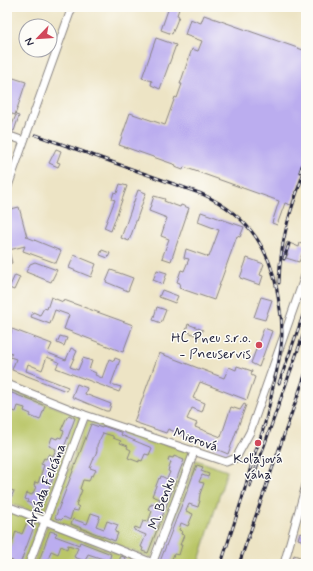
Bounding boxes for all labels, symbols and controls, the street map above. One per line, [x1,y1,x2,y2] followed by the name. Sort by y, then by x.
[18,18,58,58] north arrow
[22,36,38,48] text: N
[171,329,251,363] place label: HC Pneu s.r.o. - Pneuservis
[254,340,264,350] marker: HC Pneu s.r.o. - Pneuservis
[171,424,220,456] street label: Mierová
[253,438,263,448] marker: Koľajová váha
[22,441,70,530] street label: Arpáda Felcána
[233,450,283,484] place label: Koľajová váha
[144,475,180,532] street label: M. Benku

